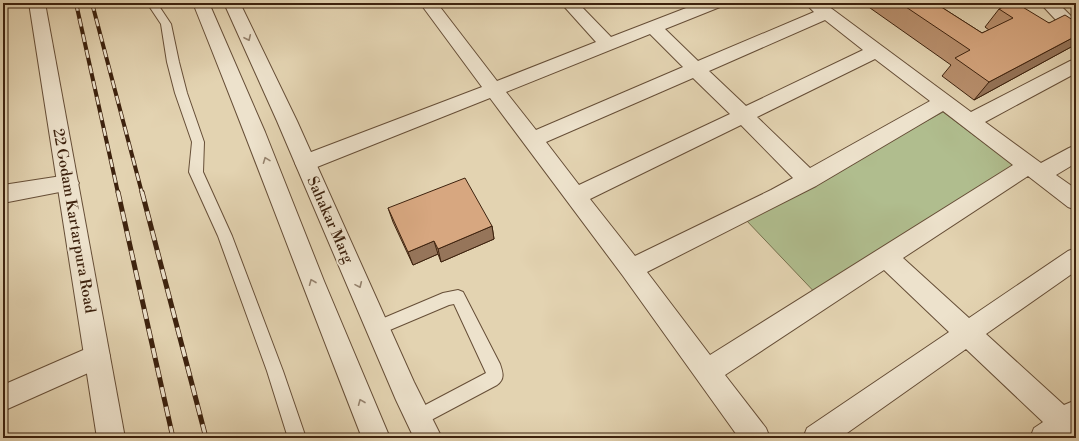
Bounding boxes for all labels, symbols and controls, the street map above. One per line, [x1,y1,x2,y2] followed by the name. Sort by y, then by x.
[243,34,251,42] one-way arrow
[48,127,100,315] street label: 22 Godam Kartarpura Road
[262,157,270,164] one-way arrow
[302,174,358,267] street label: Sahakar Marg
[309,278,317,286] one-way arrow
[354,281,362,288] one-way arrow
[358,399,366,407] one-way arrow

